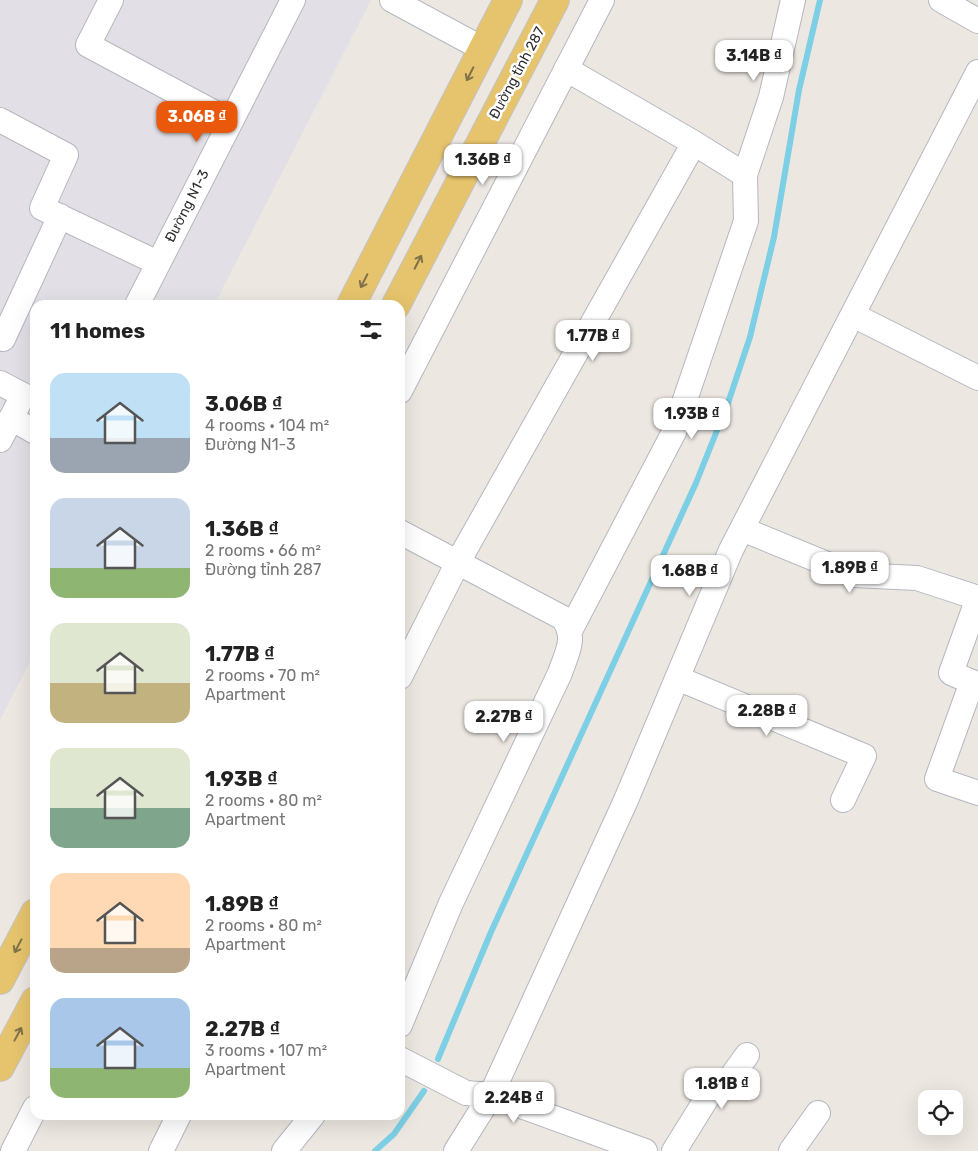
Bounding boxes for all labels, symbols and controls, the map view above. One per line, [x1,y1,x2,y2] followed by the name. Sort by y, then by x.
[486,24,548,122] street label: Đường tỉnh 287
[708,39,800,82] pin: 3.14B ₫
[726,46,782,65] text: 3.14B ₫
[465,67,475,82] one-way arrow
[151,100,243,143] pin: 3.06B ₫
[167,107,227,126] text: 3.06B ₫
[437,144,529,186] pin: 1.36B ₫
[455,150,511,169] text: 1.36B ₫
[161,167,213,245] street label: Đường N1-3
[413,254,423,269] one-way arrow
[359,273,368,288] one-way arrow
[357,316,385,344] icon: filters
[50,318,145,343] text: 11 homes
[547,320,639,362] pin: 1.77B ₫
[566,326,620,345] text: 1.77B ₫
[205,391,283,416] text: 3.06B ₫
[90,393,150,453] icon: home
[646,398,738,440] pin: 1.93B ₫
[664,404,720,423] text: 1.93B ₫
[205,416,329,435] text: 4 rooms · 104 m²
[205,435,296,454] text: Đường N1-3
[205,516,279,541] text: 1.36B ₫
[90,518,150,578] icon: home
[205,541,321,560] text: 2 rooms · 66 m²
[804,552,896,594] pin: 1.89B ₫
[644,554,736,597] pin: 1.68B ₫
[822,558,878,577] text: 1.89B ₫
[205,560,321,579] text: Đường tỉnh 287
[662,561,718,580] text: 1.68B ₫
[205,641,275,666] text: 1.77B ₫
[90,643,150,703] icon: home
[205,666,320,685] text: 2 rooms · 70 m²
[205,685,285,704] text: Apartment
[721,694,813,737] pin: 2.28B ₫
[458,700,550,743] pin: 2.27B ₫
[737,701,797,720] text: 2.28B ₫
[475,707,533,726] text: 2.27B ₫
[205,766,278,791] text: 1.93B ₫
[90,768,150,828] icon: home
[205,791,322,810] text: 2 rooms · 80 m²
[205,810,285,829] text: Apartment
[205,891,279,916] text: 1.89B ₫
[90,893,150,953] icon: home
[205,916,322,935] text: 2 rooms · 80 m²
[205,935,285,954] text: Apartment
[12,939,22,953] one-way arrow
[205,1016,280,1041] text: 2.27B ₫
[90,1018,150,1078] icon: home
[13,1027,23,1042] one-way arrow
[205,1041,327,1060] text: 3 rooms · 107 m²
[205,1060,285,1079] text: Apartment
[676,1068,768,1110] pin: 1.81B ₫
[695,1074,749,1093] text: 1.81B ₫
[468,1082,560,1124] pin: 2.24B ₫
[484,1088,544,1107] text: 2.24B ₫
[918,1090,963,1135] map controls
[918,1090,963,1135] button: locate

